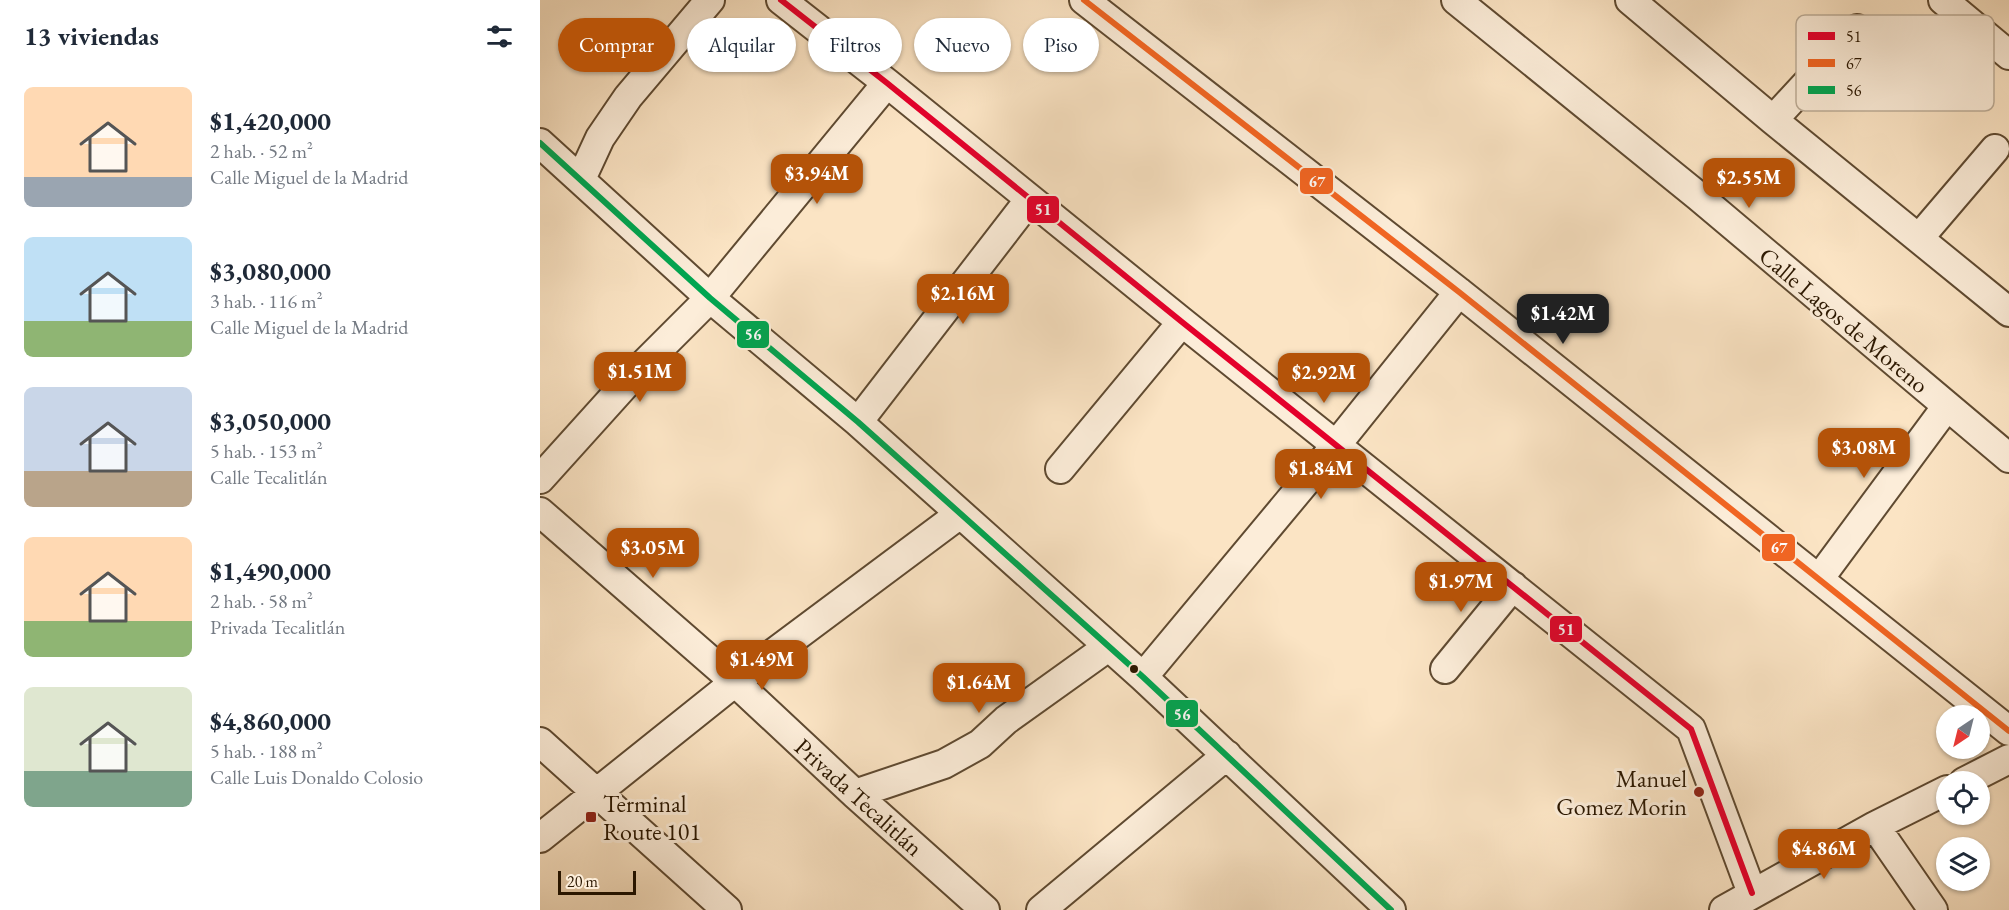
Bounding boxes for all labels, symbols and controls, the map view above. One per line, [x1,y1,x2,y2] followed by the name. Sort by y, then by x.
[1796,15,1994,111] legend
[558,18,675,72] chip: Comprar
[687,18,796,72] chip: Alquilar
[808,18,902,72] chip: Filtros
[914,18,1011,72] chip: Nuevo
[1023,18,1099,72] chip: Piso
[24,19,159,53] text: 13 viviendas
[483,20,516,53] icon: filters
[1846,26,1861,47] text: 51
[1846,53,1862,74] text: 67
[1846,80,1862,101] text: 56
[210,104,331,138] text: $1,420,000
[72,111,144,183] icon: home
[210,138,313,164] text: 2 hab. · 52 m²
[768,154,866,205] pin: $3.94M
[1700,158,1798,209] pin: $2.55M
[785,160,849,186] text: $3.94M
[210,164,408,190] text: Calle Miguel de la Madrid
[1717,164,1781,190] text: $2.55M
[1299,167,1334,195] line badge: 67
[1309,171,1326,192] text: 67
[1026,195,1060,224] line badge: 51
[1035,199,1051,220] text: 51
[1753,240,1935,400] street label: Calle Lagos de Moreno
[210,254,331,288] text: $3,080,000
[72,261,144,333] icon: home
[914,274,1012,325] pin: $2.16M
[931,280,995,306] text: $2.16M
[210,288,323,314] text: 3 hab. · 116 m²
[1514,294,1612,345] pin: $1.42M
[1531,300,1595,326] text: $1.42M
[210,314,408,340] text: Calle Miguel de la Madrid
[736,320,770,349] line badge: 56
[745,324,762,345] text: 56
[591,352,689,403] pin: $1.51M
[1275,353,1373,404] pin: $2.92M
[608,358,672,384] text: $1.51M
[1292,359,1356,385] text: $2.92M
[210,404,331,438] text: $3,050,000
[72,411,144,483] icon: home
[1815,428,1913,479] pin: $3.08M
[1832,434,1896,460] text: $3.08M
[210,438,323,464] text: 5 hab. · 153 m²
[1272,449,1370,500] pin: $1.84M
[1289,455,1353,481] text: $1.84M
[210,464,328,490] text: Calle Tecalitlán
[604,528,702,579] pin: $3.05M
[1761,533,1796,562] line badge: 67
[621,534,685,560] text: $3.05M
[1771,537,1788,558] text: 67
[210,554,331,588] text: $1,490,000
[72,561,144,633] icon: home
[1412,562,1510,613] pin: $1.97M
[1429,568,1493,594] text: $1.97M
[210,588,313,614] text: 2 hab. · 58 m²
[210,614,345,640] text: Privada Tecalitlán
[1549,615,1583,643] line badge: 51
[1558,619,1574,640] text: 51
[713,640,811,691] pin: $1.49M
[730,646,794,672] text: $1.49M
[930,663,1028,714] pin: $1.64M
[1128,663,1140,675] unlabelled marker
[947,669,1011,695] text: $1.64M
[1165,699,1199,728] line badge: 56
[210,704,331,738] text: $4,860,000
[1174,704,1191,725] text: 56
[1936,705,1990,759] north arrow
[1936,705,1990,891] map controls
[72,711,144,783] icon: home
[788,731,930,863] street label: Privada Tecalitlán
[210,738,323,764] text: 5 hab. · 188 m²
[1556,763,1687,822] place label: Manuel Gomez Morin
[210,764,423,790] text: Calle Luis Donaldo Colosio
[1936,771,1990,825] button: locate
[1692,785,1706,799] marker: Manuel Gomez Morin
[603,788,701,847] place label: Terminal Route 101
[584,810,598,824] marker: Terminal Route 101
[1775,829,1873,880] pin: $4.86M
[1792,835,1856,861] text: $4.86M
[1936,837,1990,891] button: layers
[558,868,636,896] scale bar
[567,871,598,892] text: 20 m

